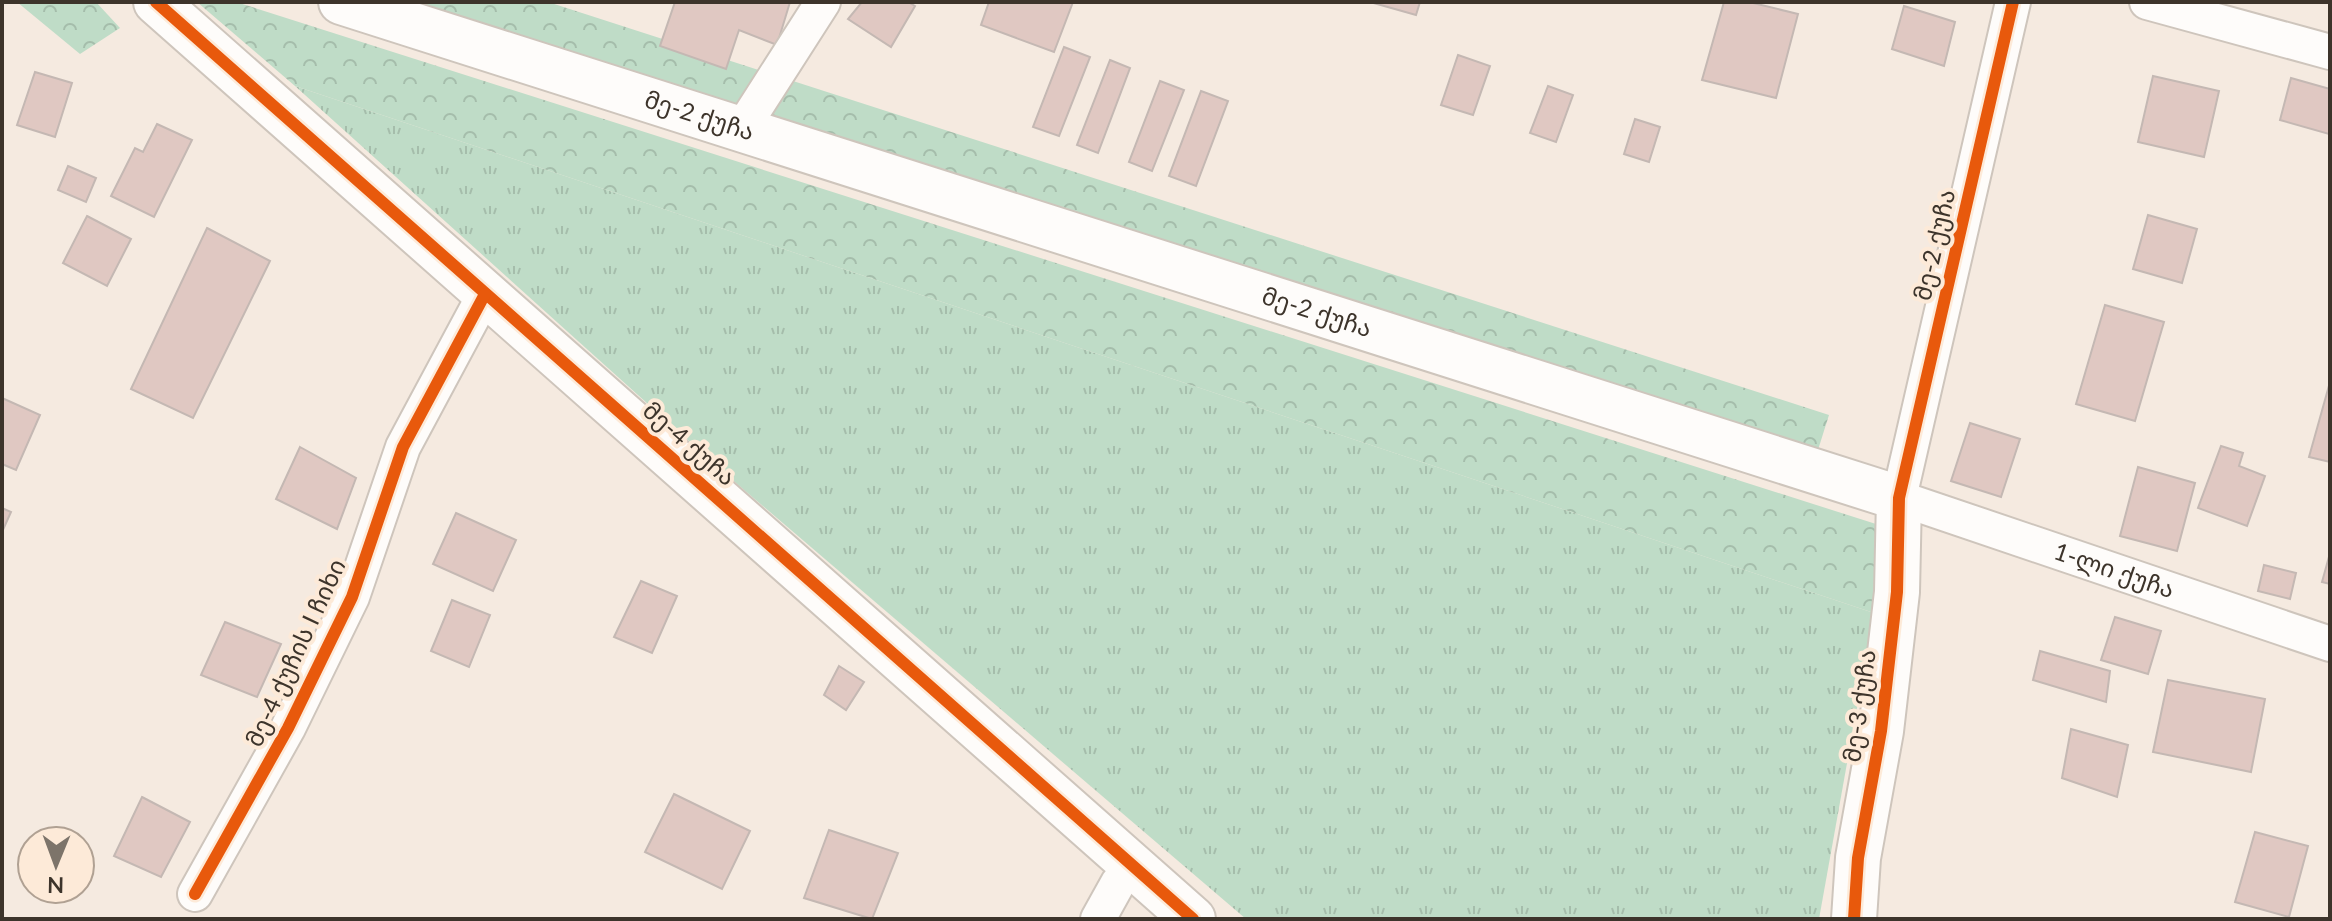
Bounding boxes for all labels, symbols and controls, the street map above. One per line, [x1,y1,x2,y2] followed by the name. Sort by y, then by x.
[641,84,758,146] street label: მე-2 ქუჩა
[1907,186,1961,303] street label: მე-2 ქუჩა
[1259,280,1376,342] street label: მე-2 ქუჩა
[637,395,742,492] street label: მე-4 ქუჩა
[2051,536,2178,603] street label: 1-ლი ქუჩა
[238,554,352,751] street label: მე-4 ქუჩის I ჩიხი
[1836,648,1882,764] street label: მე-3 ქუჩა
[16,825,96,905] north arrow
[47,872,64,899] text: N

